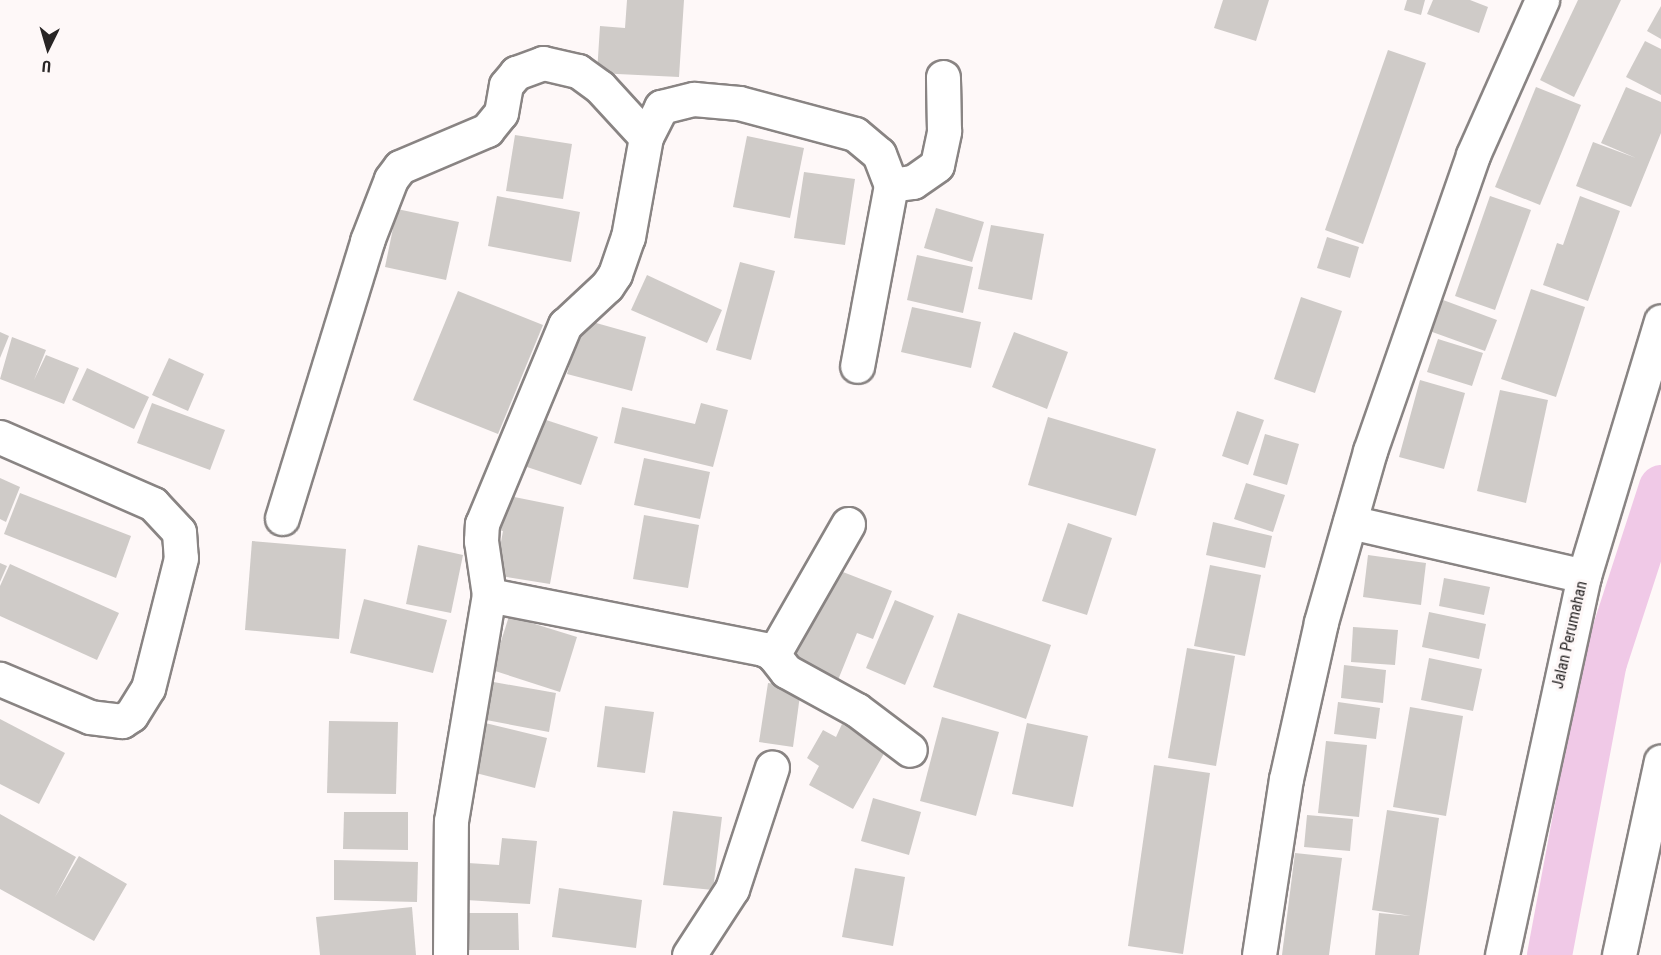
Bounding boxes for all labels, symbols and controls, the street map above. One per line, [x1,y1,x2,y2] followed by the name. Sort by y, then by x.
[18,18,78,78] north arrow
[41,57,52,76] text: U
[1548,579,1592,691] street label: Jalan Perumahan

